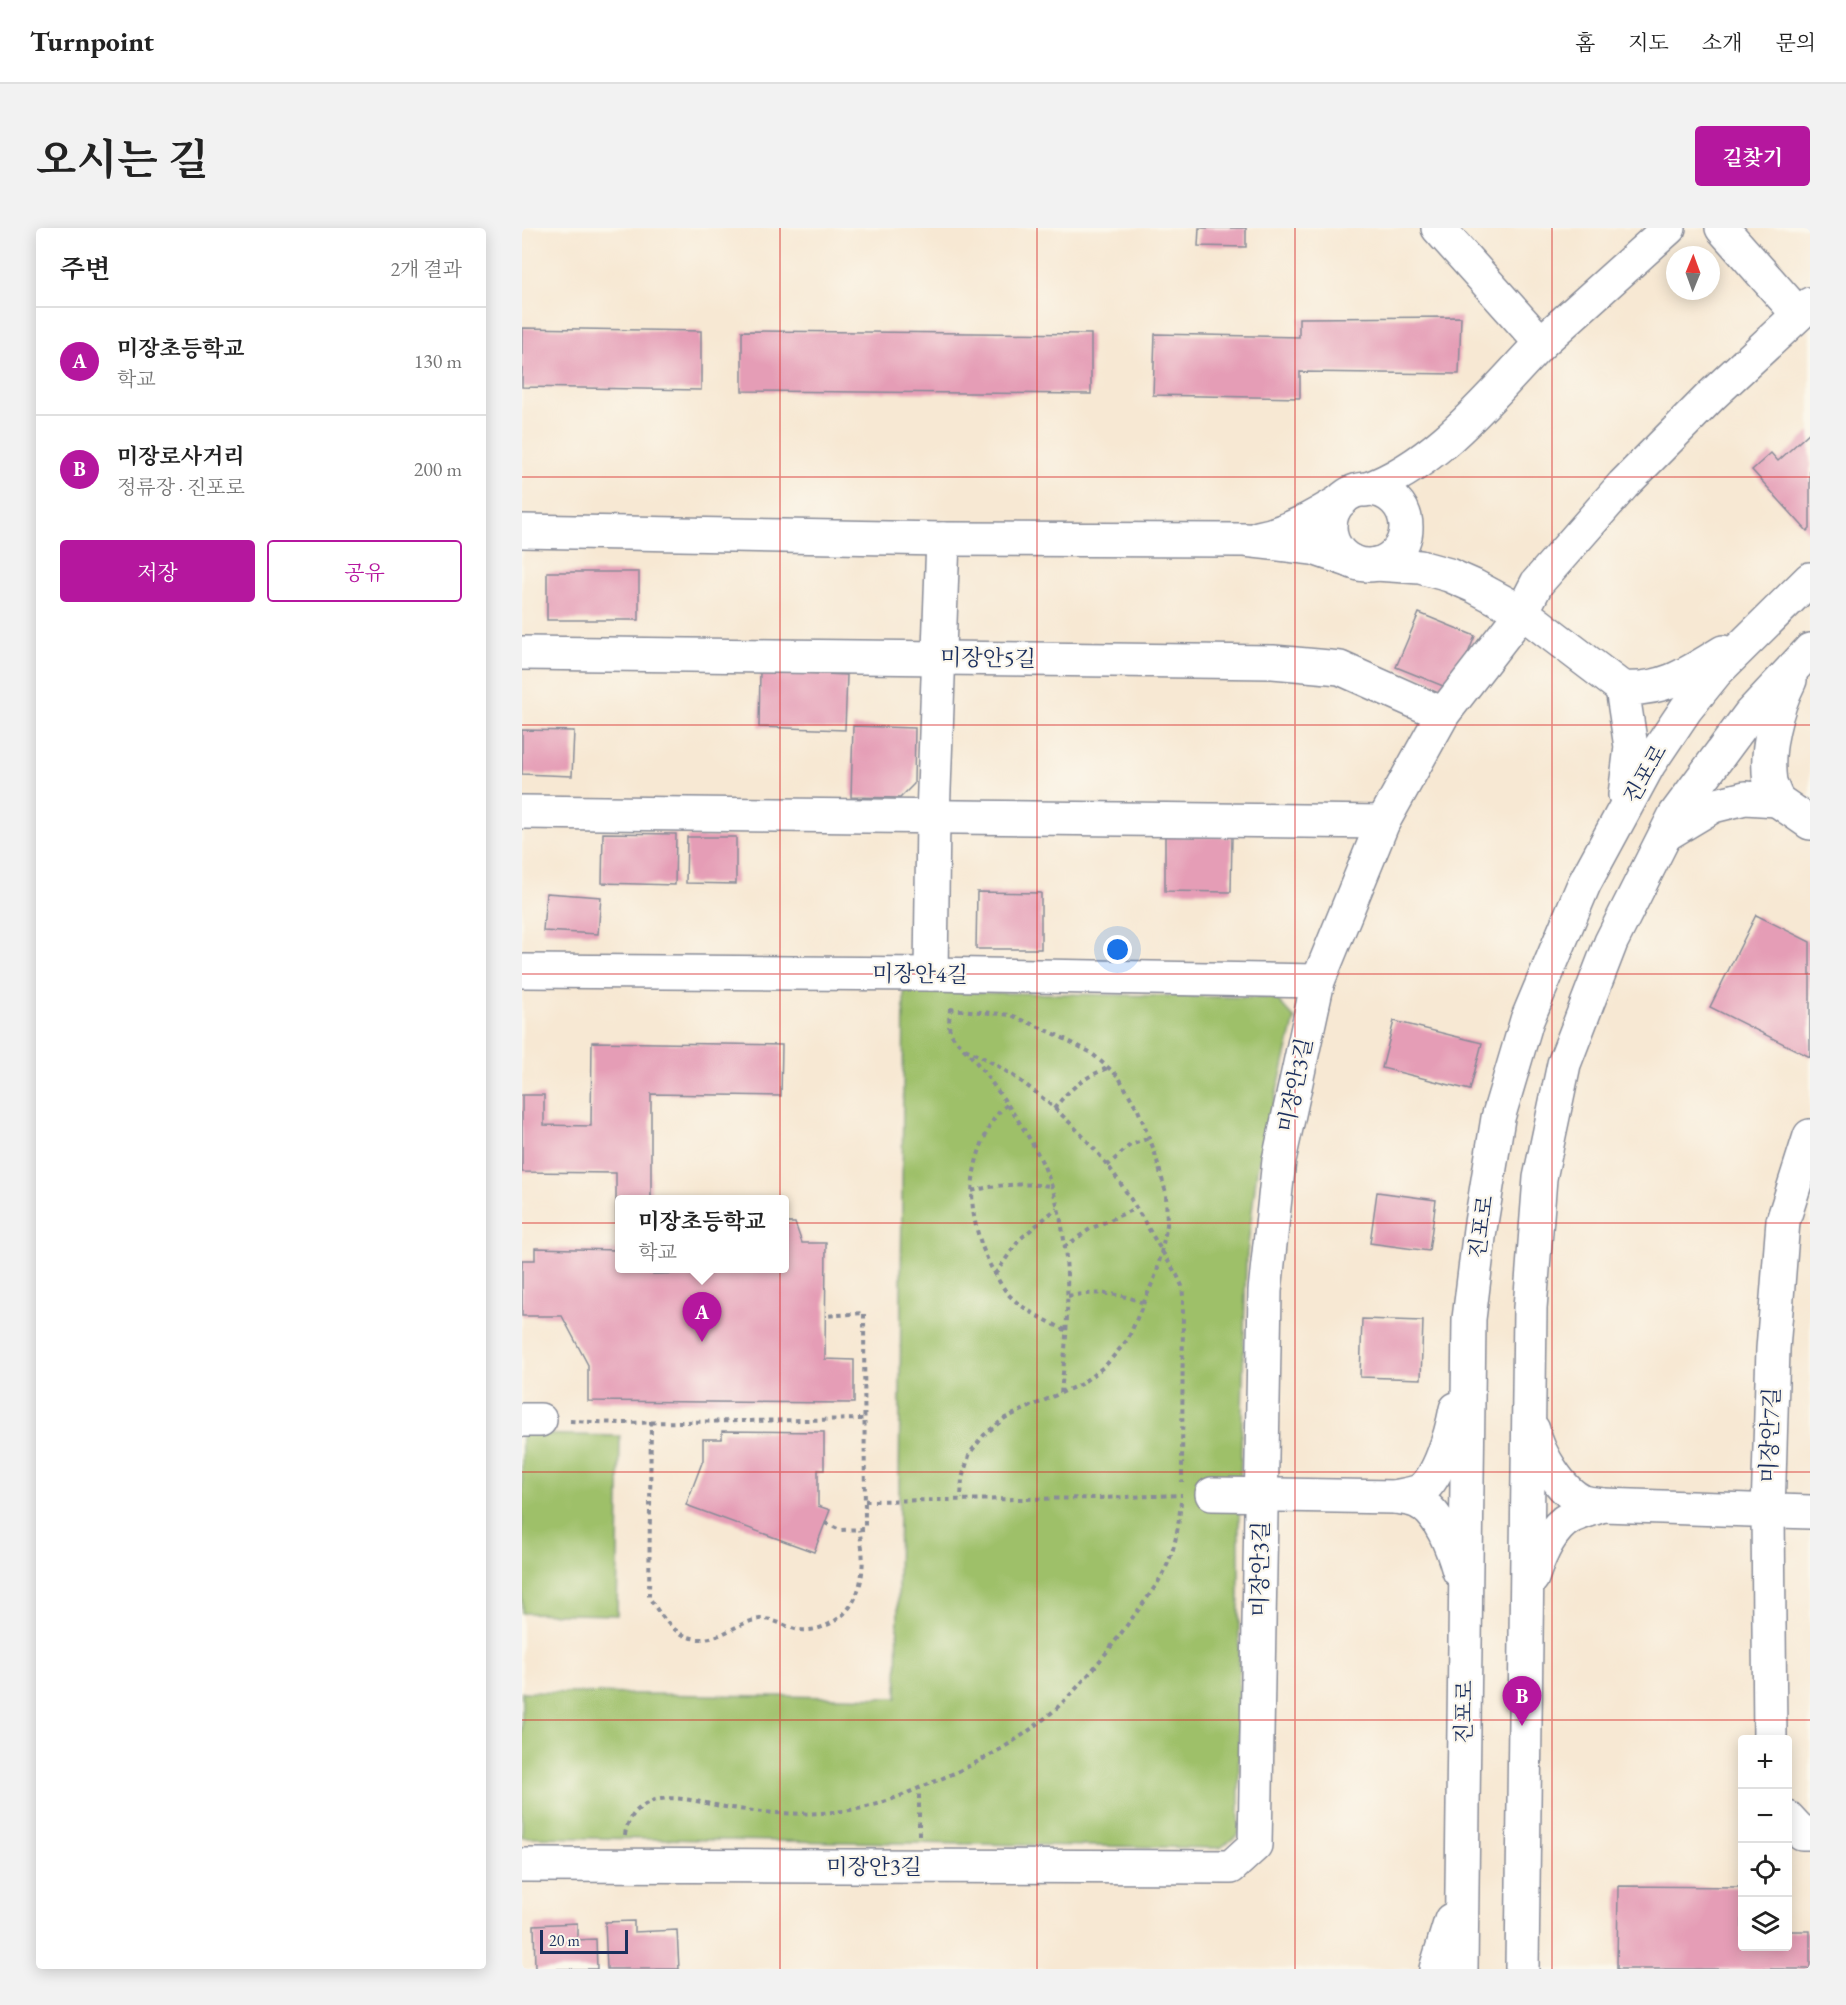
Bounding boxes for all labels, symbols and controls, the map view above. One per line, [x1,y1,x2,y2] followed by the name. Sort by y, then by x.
[30,23,154,59] text: Turnpoint
[1575,29,1595,56] text: 홈
[1628,29,1669,56] text: 지도
[1702,29,1742,56] text: 소개
[1775,29,1816,56] text: 문의
[1695,126,1810,186] button: 길찾기
[36,132,208,187] text: 오시는 길
[1666,246,1720,300] north arrow
[60,252,110,286] text: 주변
[390,256,462,282] text: 2개 결과
[117,334,245,363] text: 미장초등학교
[72,348,87,374] text: A
[414,348,462,374] text: 130 m
[117,366,156,392] text: 학교
[117,442,245,471] text: 미장로사거리
[73,456,86,482] text: B
[414,456,462,482] text: 200 m
[117,474,245,500] text: 정류장 · 진포로
[60,540,255,602] button: 저장
[267,540,462,602] button: 공유
[940,643,1036,673] street label: 미장안5길
[1617,739,1673,809] street label: 진포로
[1103,935,1132,964] your location
[872,959,968,989] street label: 미장안4길
[1271,1035,1319,1135] street label: 미장안3길
[1462,1193,1500,1261] street label: 진포로
[615,1195,789,1273] popup
[638,1207,766,1236] text: 미장초등학교
[638,1239,677,1265] text: 학교
[682,1292,722,1342] pin: A
[1754,1387,1786,1483] street label: 미장안7길
[1245,1521,1275,1617] street label: 미장안3길
[1502,1676,1542,1726] pin: B
[1449,1680,1479,1744] street label: 진포로
[1738,1735,1792,1951] map controls
[1738,1735,1792,1789] button: +
[1738,1789,1792,1843] button: −
[1738,1843,1792,1897] button: locate
[826,1852,922,1881] street label: 미장안3길
[1738,1897,1792,1951] button: layers
[540,1927,628,1954] scale bar
[549,1930,580,1951] text: 20 m

